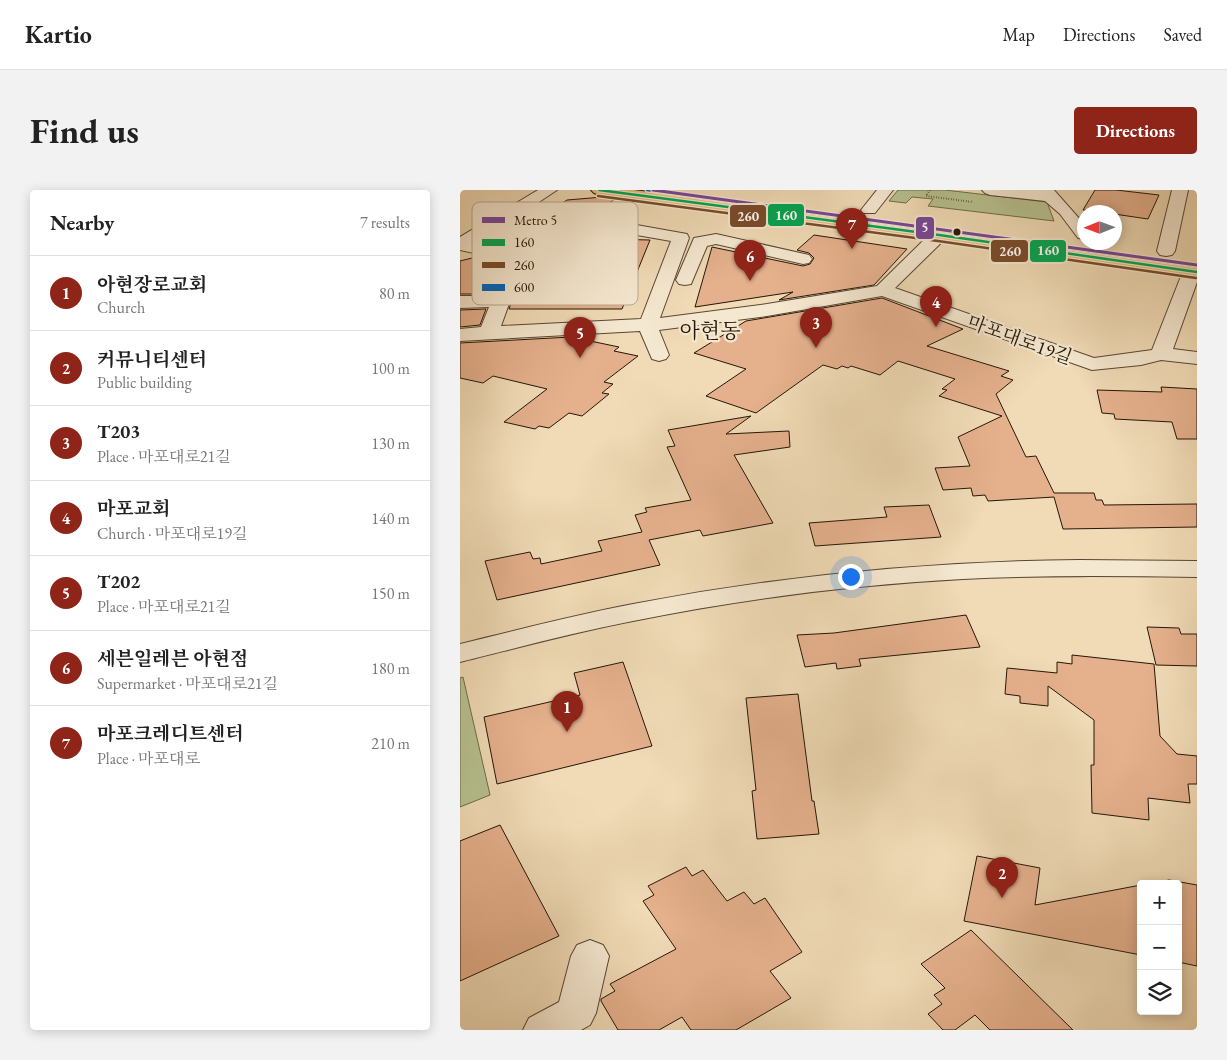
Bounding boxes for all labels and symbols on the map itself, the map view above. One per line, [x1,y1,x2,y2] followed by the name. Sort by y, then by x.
[472,202,638,305] legend
[767,203,805,227] line badge: 160
[729,204,767,228] line badge: 260
[1077,205,1122,250] north arrow
[775,206,798,224] text: 160
[737,207,760,225] text: 260
[836,208,868,249] pin: 7
[514,211,557,229] text: Metro 5
[915,216,935,240] line badge: 5
[921,218,929,236] text: 5
[952,227,962,237] unlabelled marker
[514,233,534,251] text: 160
[990,239,1029,263] line badge: 260
[1029,239,1067,263] line badge: 160
[734,240,766,281] pin: 6
[1037,241,1060,259] text: 160
[999,242,1022,260] text: 260
[514,256,534,274] text: 260
[514,278,534,296] text: 600
[920,286,952,327] pin: 4
[800,307,832,348] pin: 3
[964,309,1076,370] street label: 마포대로19길
[564,317,596,358] pin: 5
[680,317,740,344] district label: 아현동
[838,564,864,590] your location
[551,691,583,732] pin: 1
[986,857,1018,898] pin: 2

